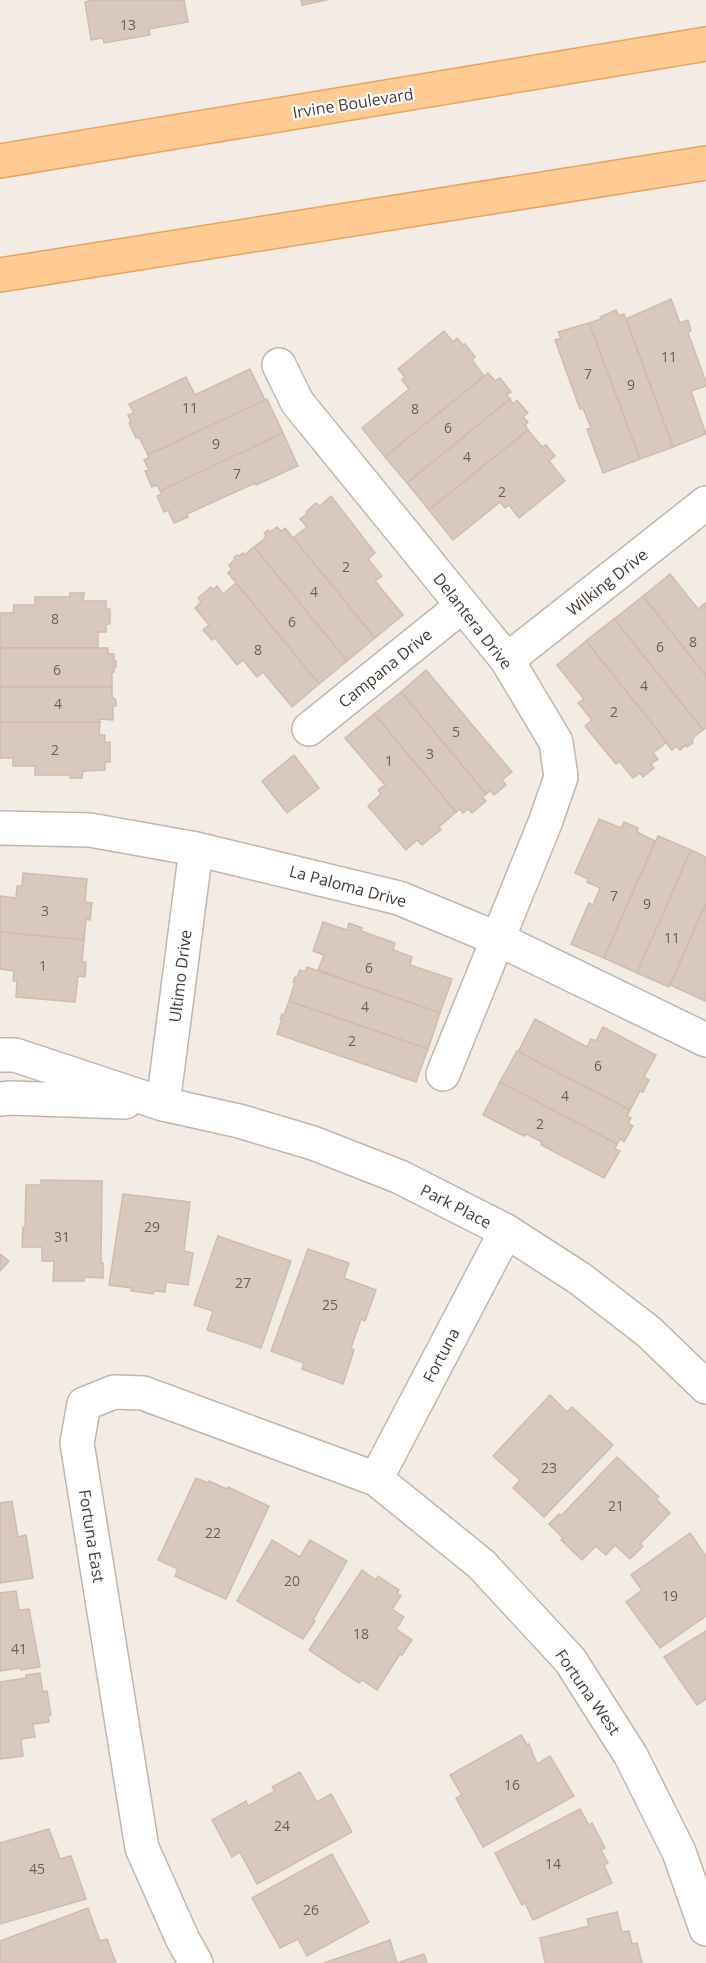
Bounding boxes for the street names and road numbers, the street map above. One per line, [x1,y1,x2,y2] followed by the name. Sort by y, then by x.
[291,83,415,123] street label: Irvine Boulevard
[562,543,652,621] street label: Wilking Drive
[428,568,518,674] street label: Delantera Drive
[334,623,436,713] street label: Campana Drive
[287,860,409,912] street label: La Paloma Drive
[163,928,197,1024] street label: Ultimo Drive
[417,1179,495,1233] street label: Park Place
[418,1324,464,1386] street label: Fortuna
[74,1488,110,1584] street label: Fortuna East
[550,1645,626,1739] street label: Fortuna West

